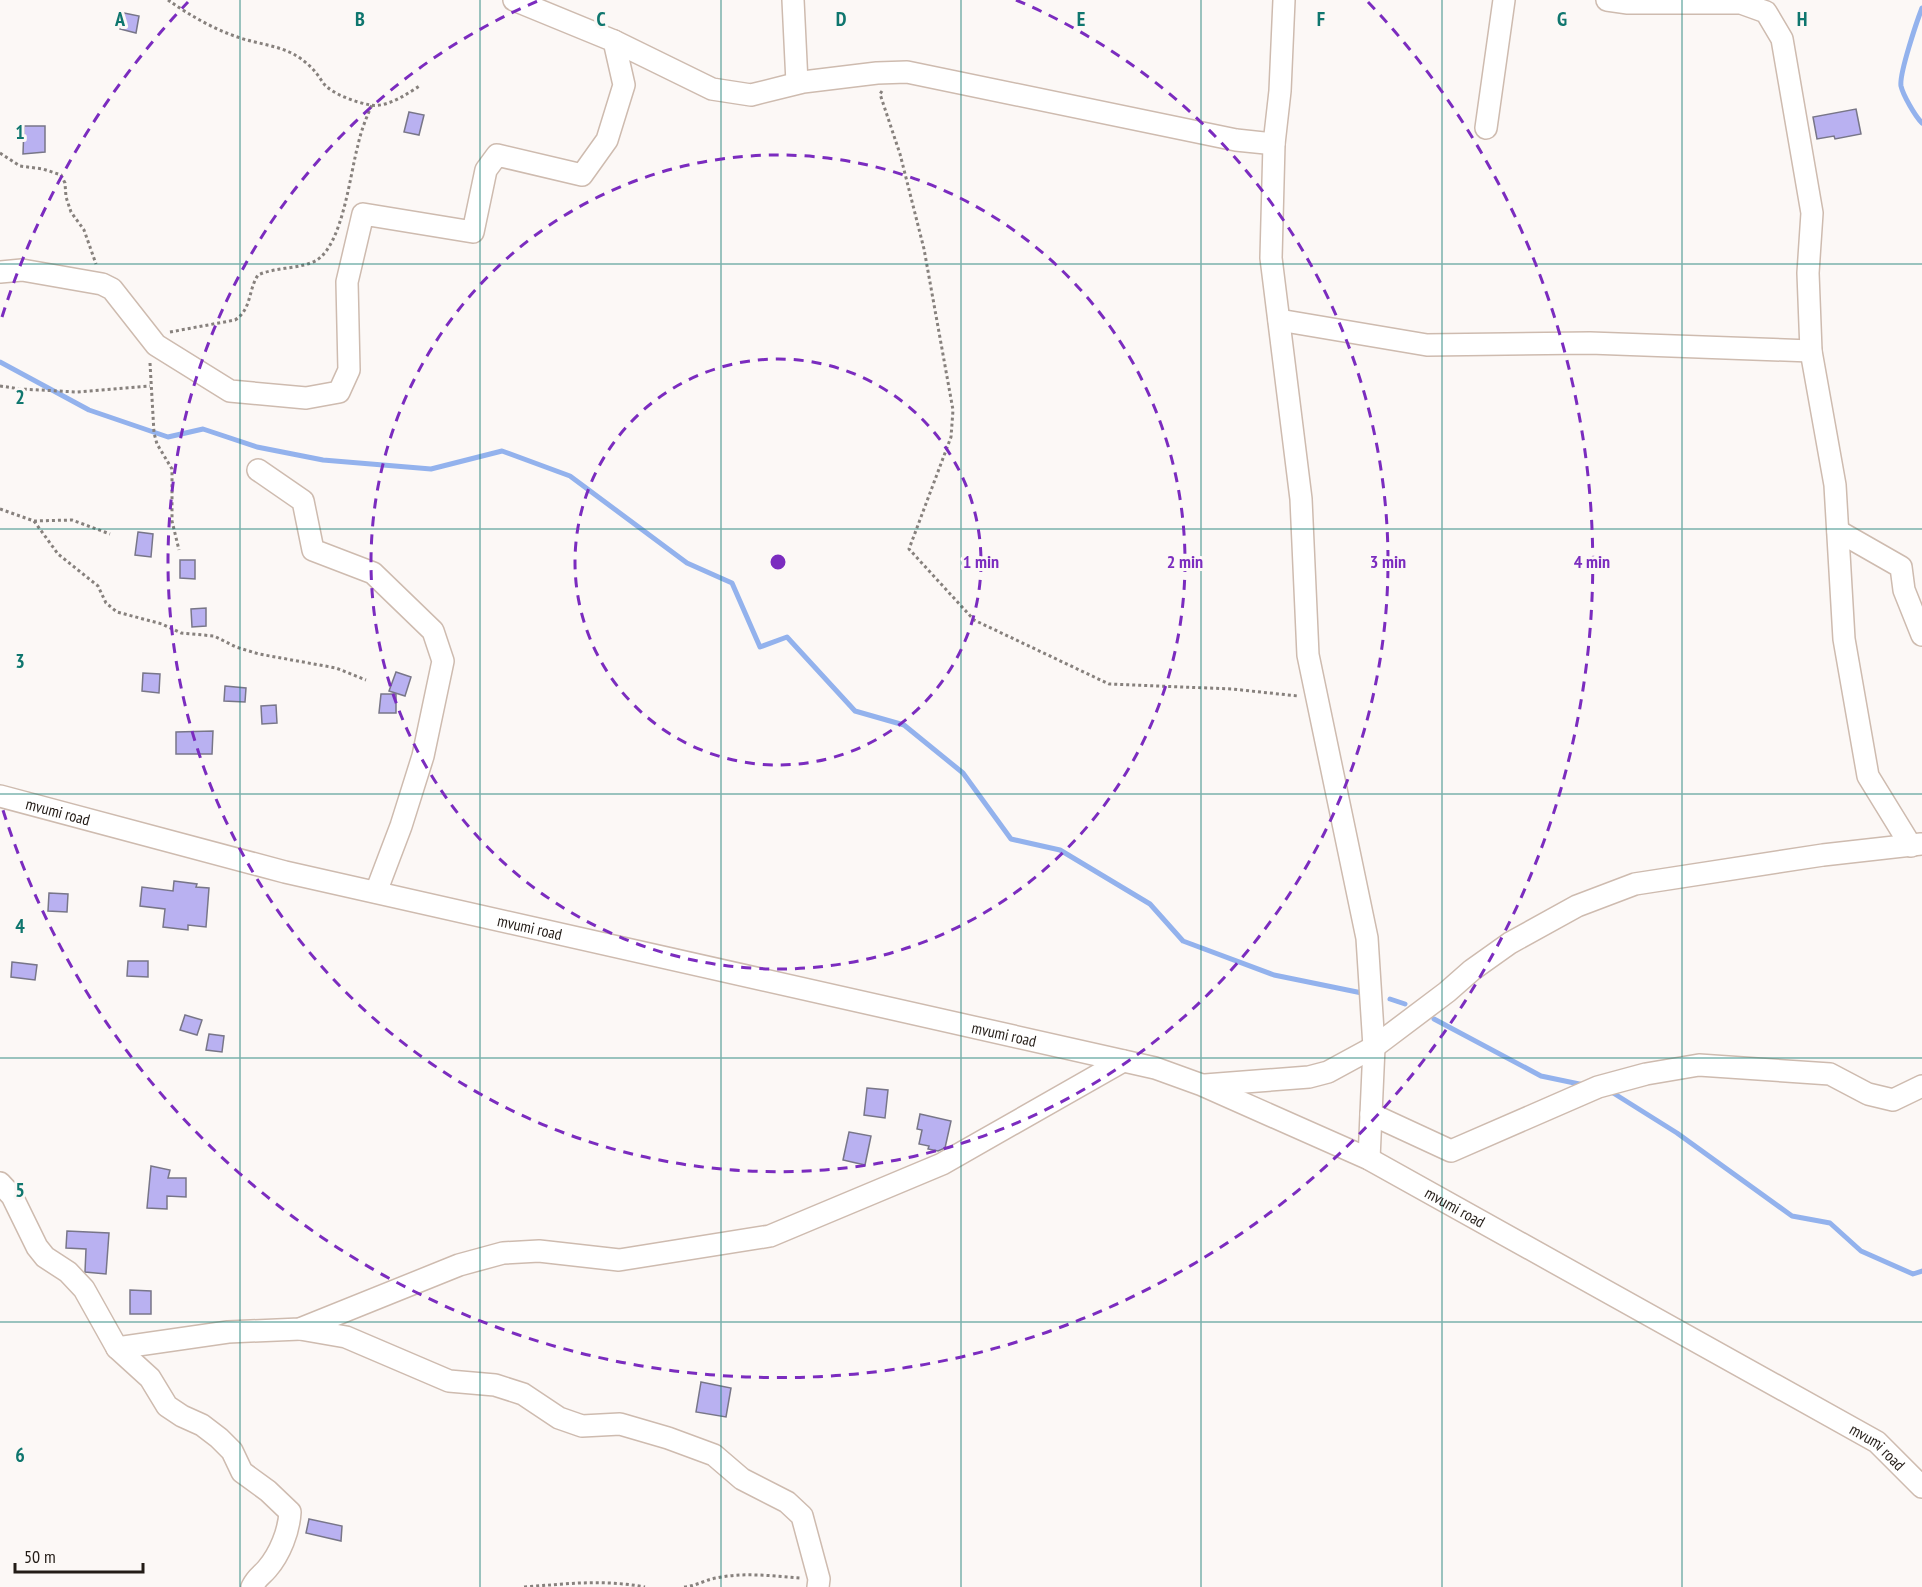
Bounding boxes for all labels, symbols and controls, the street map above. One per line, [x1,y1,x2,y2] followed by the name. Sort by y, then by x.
[114,6,126,32] text: A
[355,6,365,32] text: B
[596,6,606,32] text: C
[836,6,847,32] text: D
[1077,6,1085,32] text: E
[1317,6,1325,32] text: F
[1557,6,1567,32] text: G
[1797,6,1807,32] text: H
[15,119,25,145] text: 1
[15,384,25,410] text: 2
[963,550,999,573] text: 1 min
[1167,550,1203,573] text: 2 min
[1370,550,1406,573] text: 3 min
[1574,550,1610,573] text: 4 min
[768,552,788,572] centre of rings
[15,648,25,674] text: 3
[24,793,92,830] street label: mvumi road
[496,910,564,944] street label: mvumi road
[15,913,25,939] text: 4
[970,1017,1038,1051] street label: mvumi road
[15,1177,25,1203] text: 5
[1422,1182,1489,1232] street label: mvumi road
[1846,1419,1909,1474] street label: mvumi road
[15,1442,25,1468] text: 6
[15,1536,142,1574] scale bar
[24,1545,56,1568] text: 50 m

